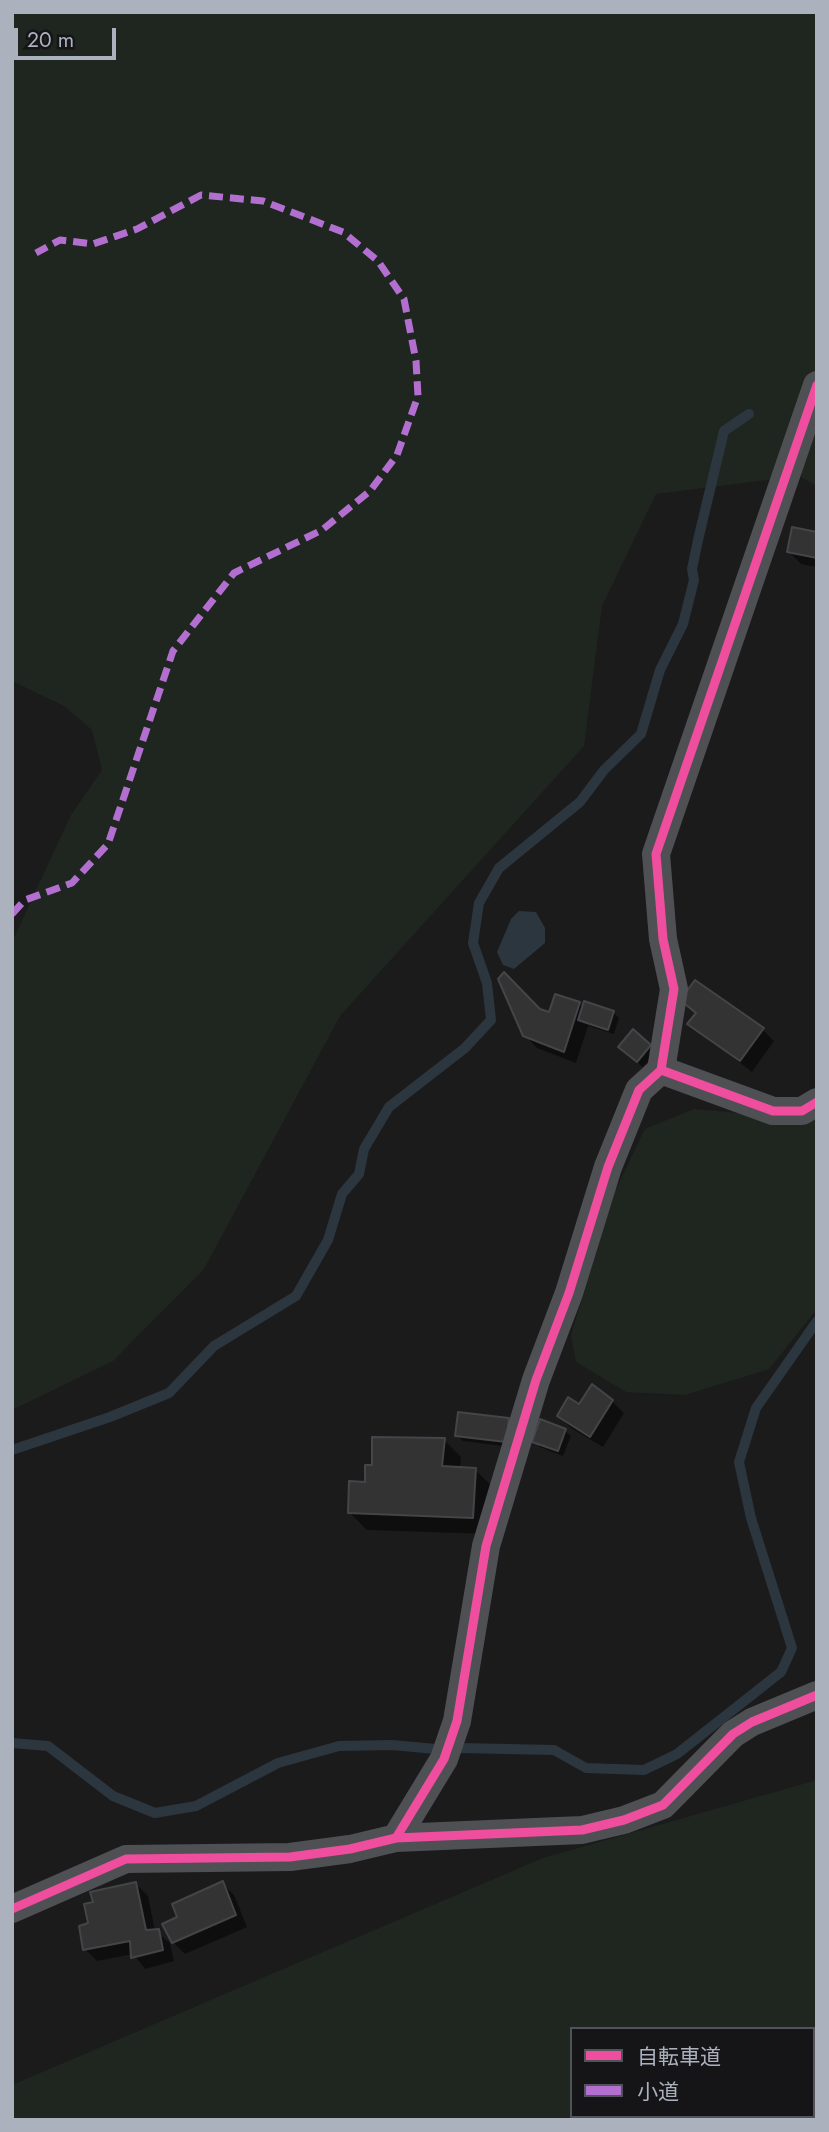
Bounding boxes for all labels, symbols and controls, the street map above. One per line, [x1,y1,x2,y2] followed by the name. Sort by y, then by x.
[18,14,119,58] scale bar
[27,25,74,55] text: 20 m
[570,2027,815,2118] legend
[637,2042,721,2072] text: 自転車道
[637,2077,679,2107] text: 小道

